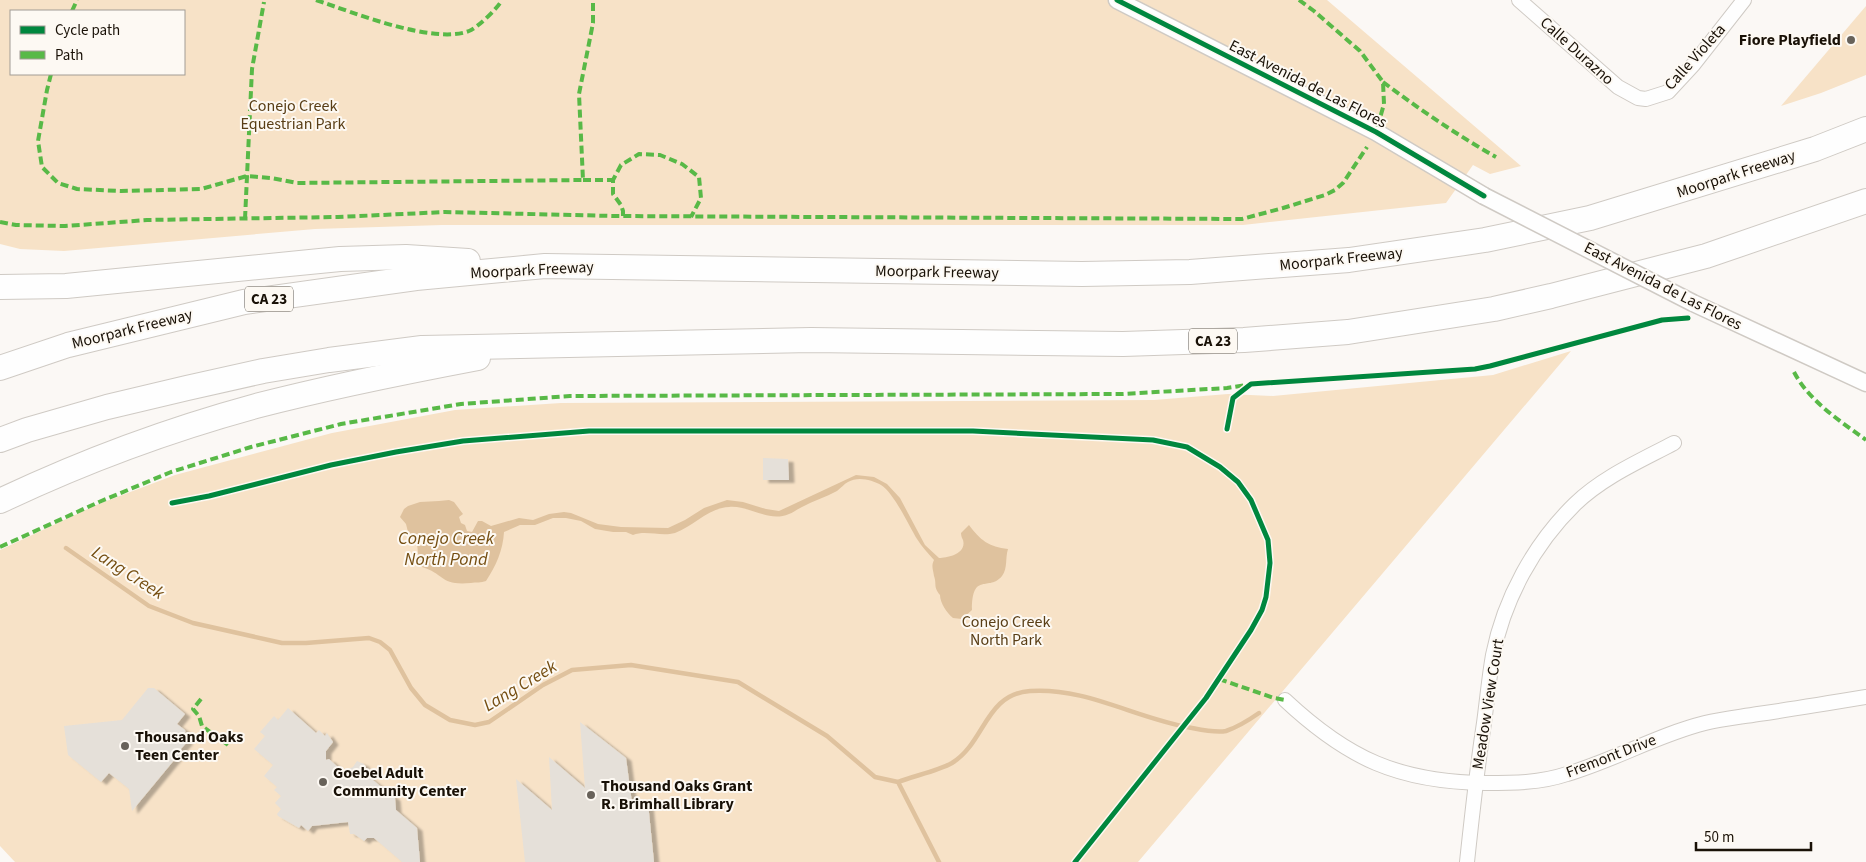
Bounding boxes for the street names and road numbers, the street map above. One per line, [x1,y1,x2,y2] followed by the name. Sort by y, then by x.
[1535,12,1619,90] street label: Calle Durazno
[1659,19,1731,95] street label: Calle Violeta
[1225,35,1391,134] street label: East Avenida de Las Flores
[1674,144,1799,204] street label: Moorpark Freeway
[1580,237,1746,336] street label: East Avenida de Las Flores
[1278,242,1404,276] street label: Moorpark Freeway
[470,256,595,284] street label: Moorpark Freeway
[875,260,1000,284] street label: Moorpark Freeway
[245,286,293,312] road number: CA 23
[69,303,195,355] street label: Moorpark Freeway
[1189,328,1237,354] road number: CA 23
[1467,637,1509,771] street label: Meadow View Court
[1563,729,1659,783] street label: Fremont Drive

